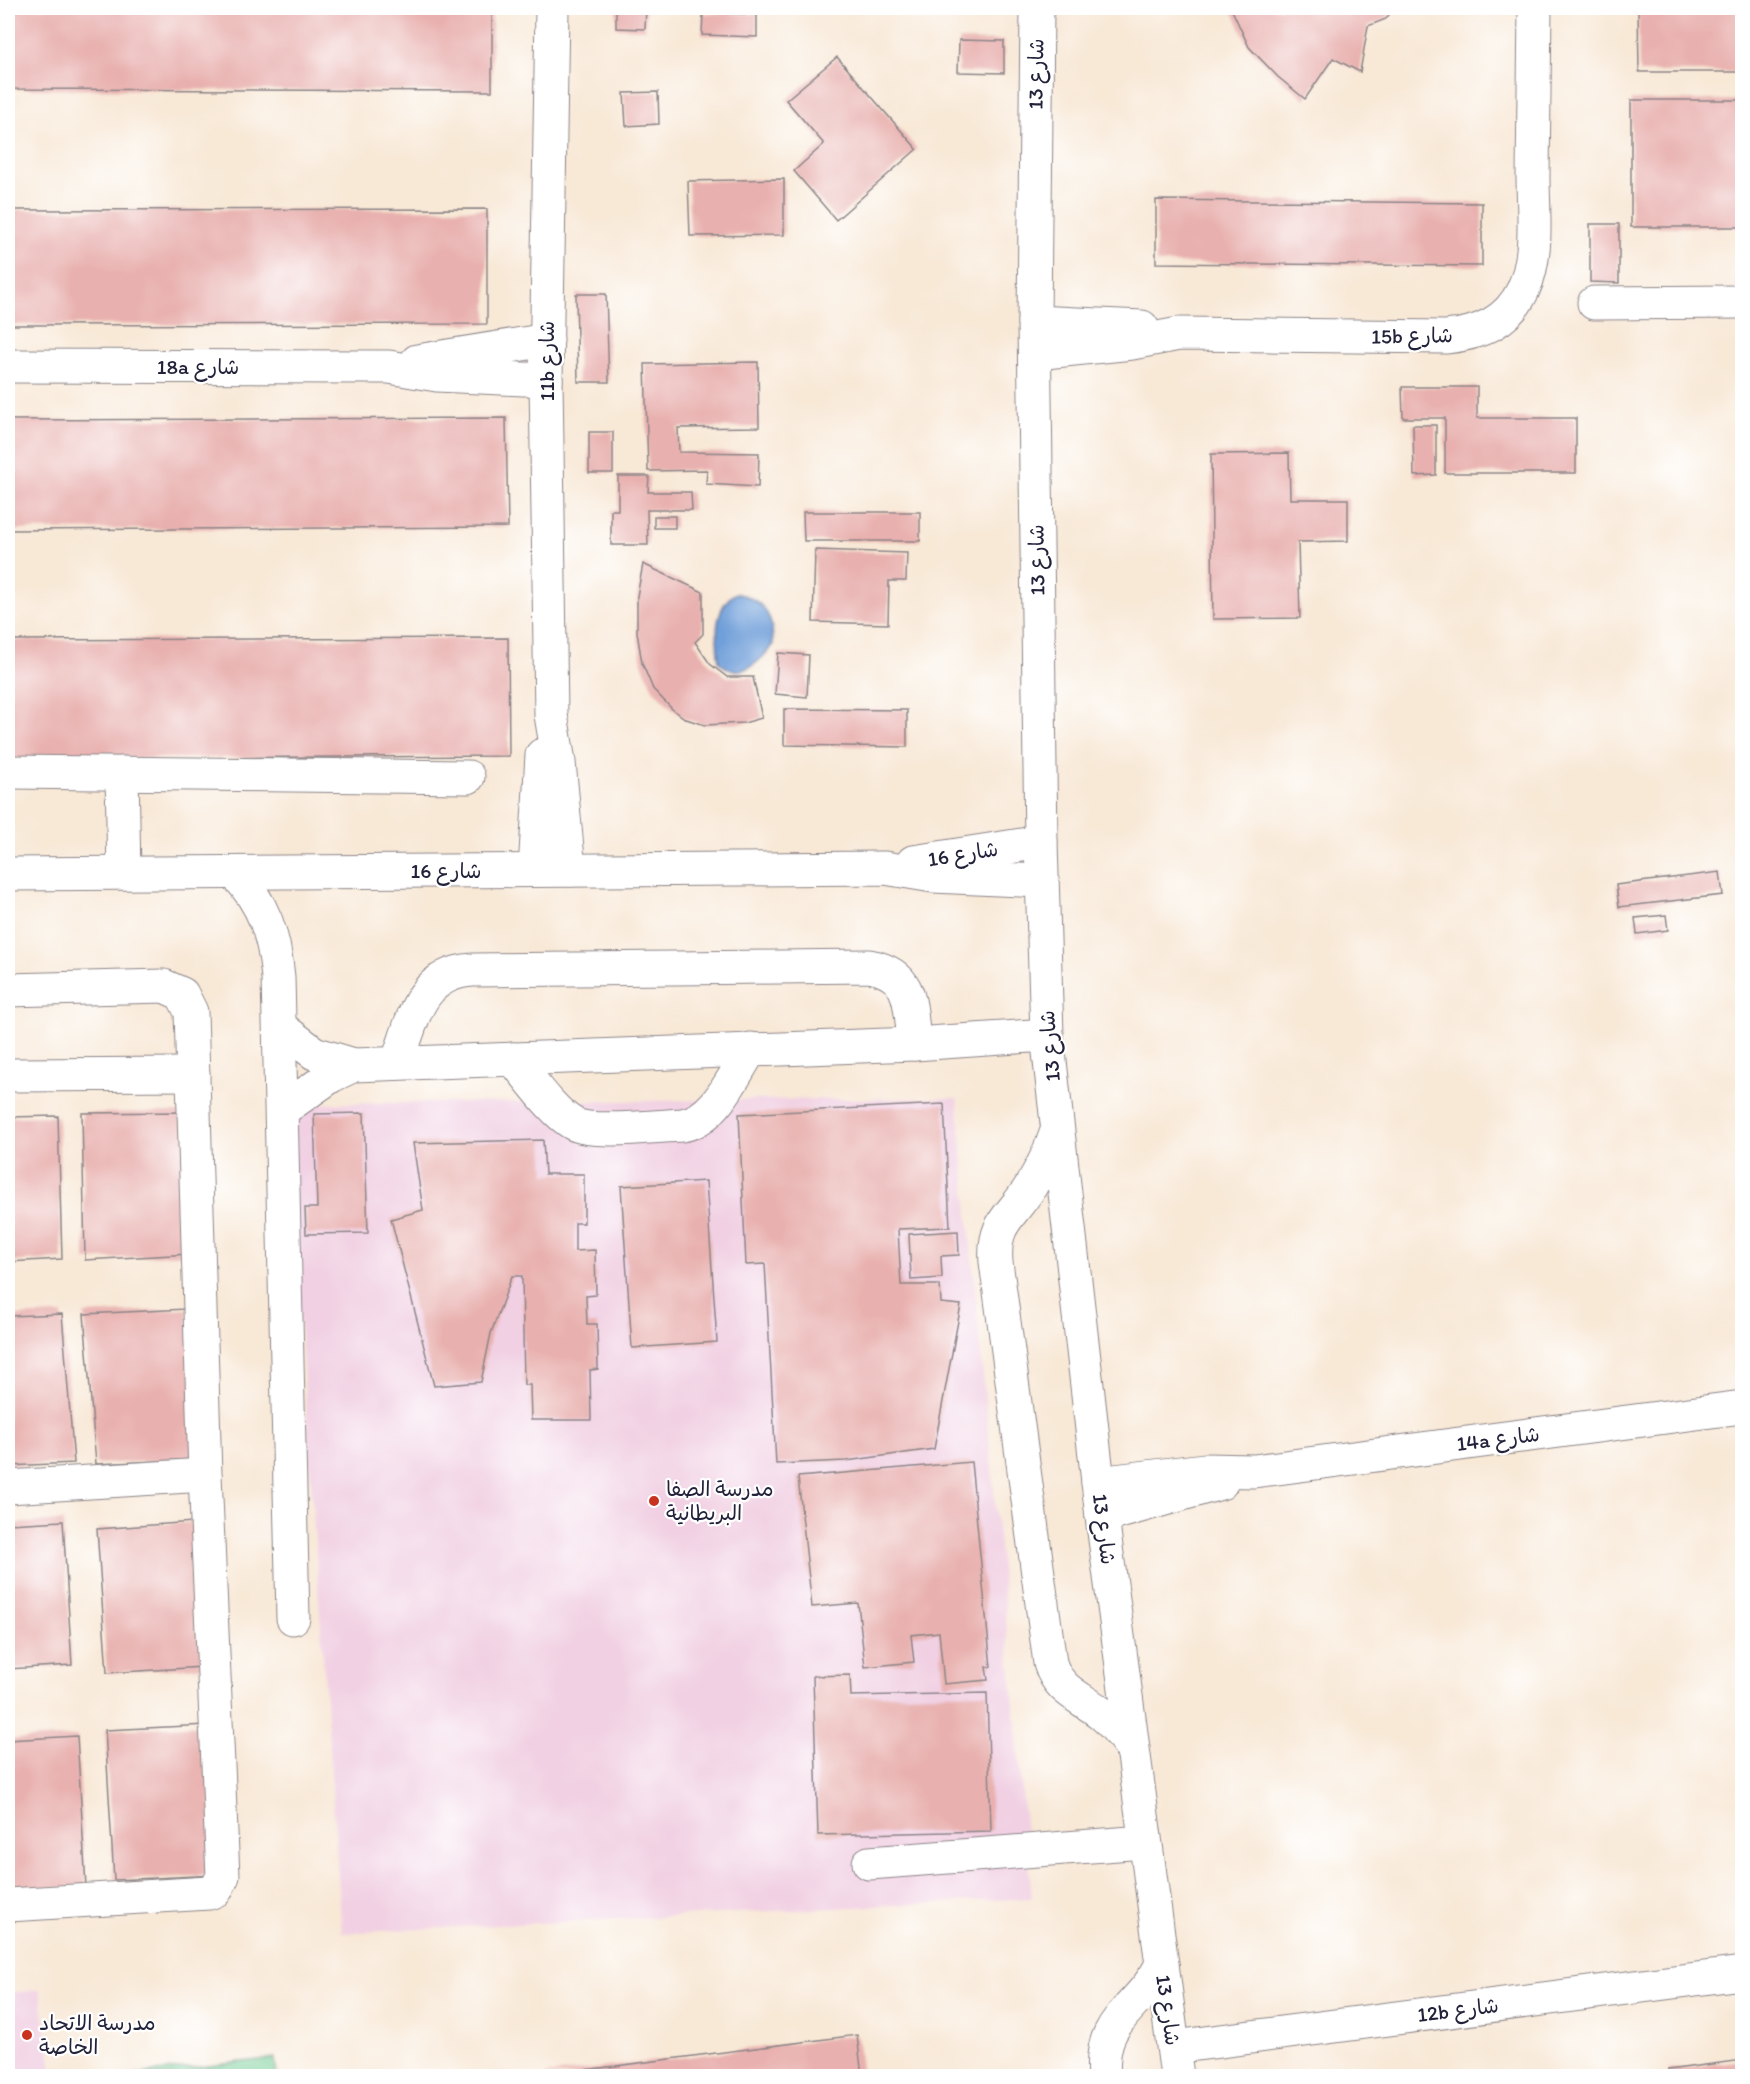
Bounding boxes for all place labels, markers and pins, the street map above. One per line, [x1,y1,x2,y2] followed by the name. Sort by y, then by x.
[666,1476,774,1526] place label: مدرسة الصفا البريطانية
[647,1494,661,1508] marker: مدرسة الصفا البريطانية
[39,2010,156,2059] place label: مدرسة الاتحاد الخاصة
[20,2028,34,2042] marker: مدرسة الاتحاد الخاصة

